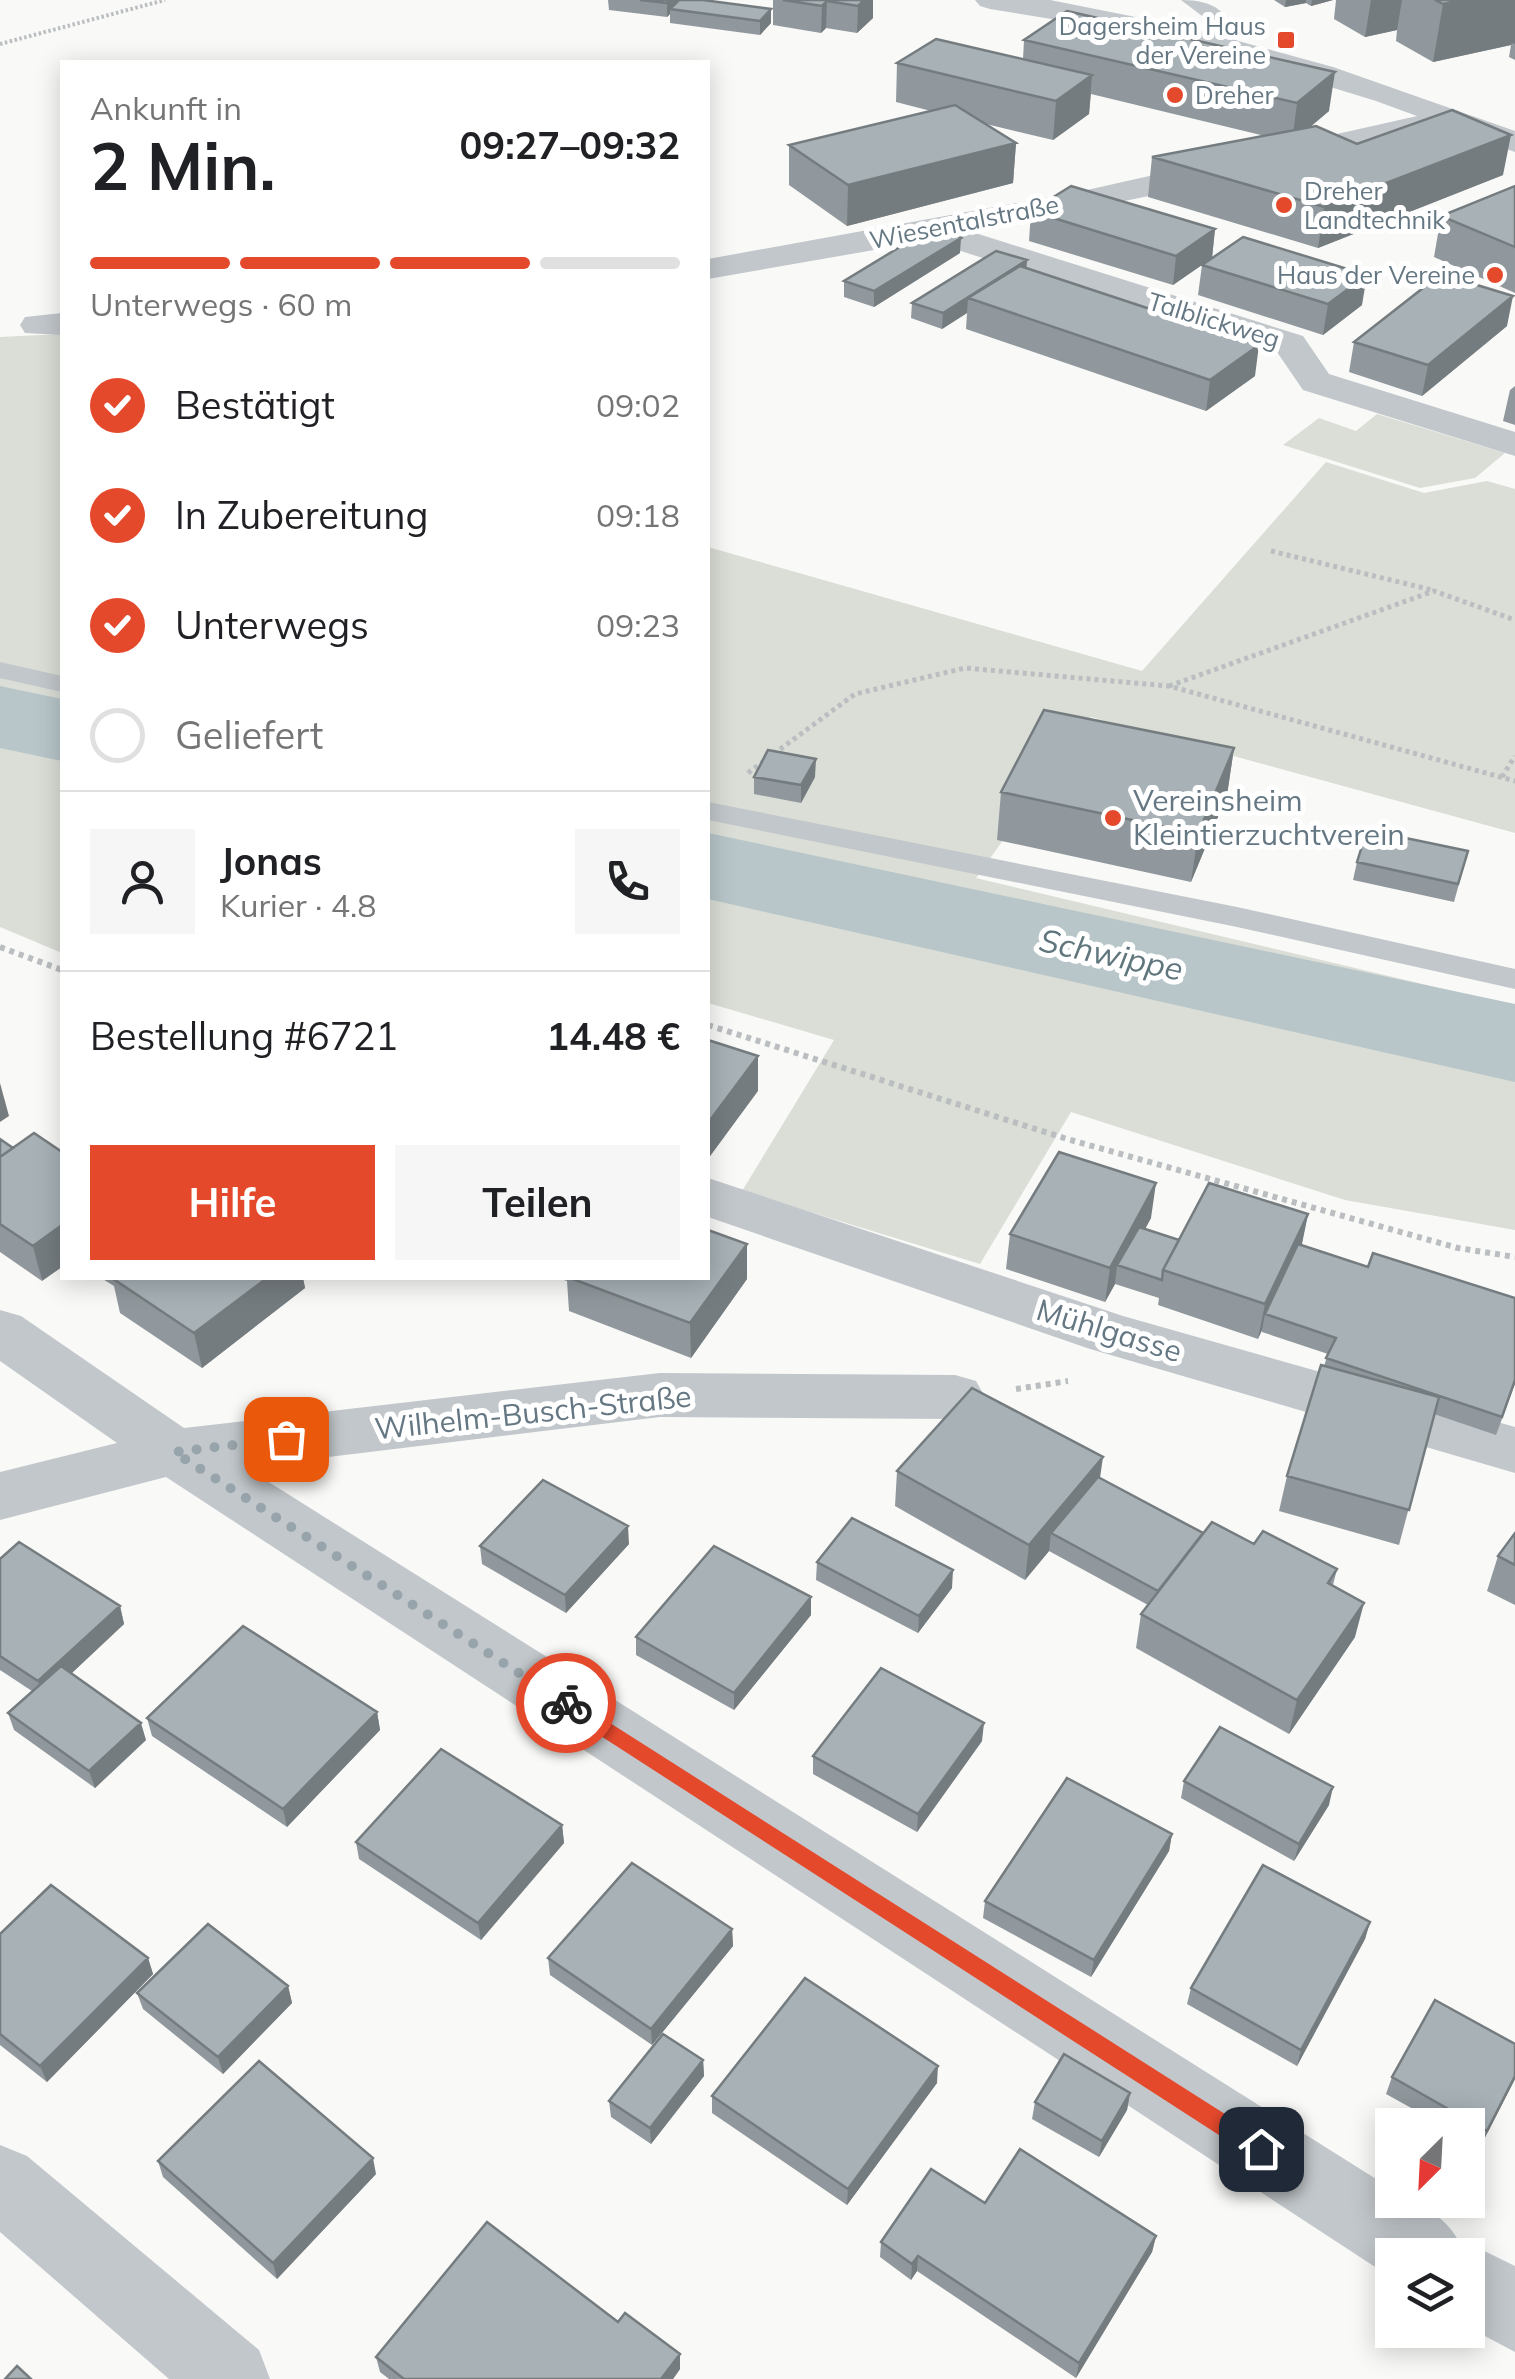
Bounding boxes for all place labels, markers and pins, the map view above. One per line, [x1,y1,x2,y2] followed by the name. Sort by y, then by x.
[1059,10,1266,70] place label: Dagersheim Haus der Vereine
[1275,29,1297,51] marker: Dagersheim Haus der Vereine
[1195,79,1274,110] place label: Dreher
[1164,84,1186,106] marker: Dreher
[1304,175,1446,235] place label: Dreher Landtechnik
[1273,194,1295,216] marker: Dreher Landtechnik
[1277,259,1475,290] place label: Haus der Vereine
[1484,264,1506,286] marker: Haus der Vereine
[1133,781,1405,853] place label: Vereinsheim Kleintierzuchtverein
[1102,807,1124,829] marker: Vereinsheim Kleintierzuchtverein
[244,1397,329,1482] pin
[1219,2107,1304,2192] pin

